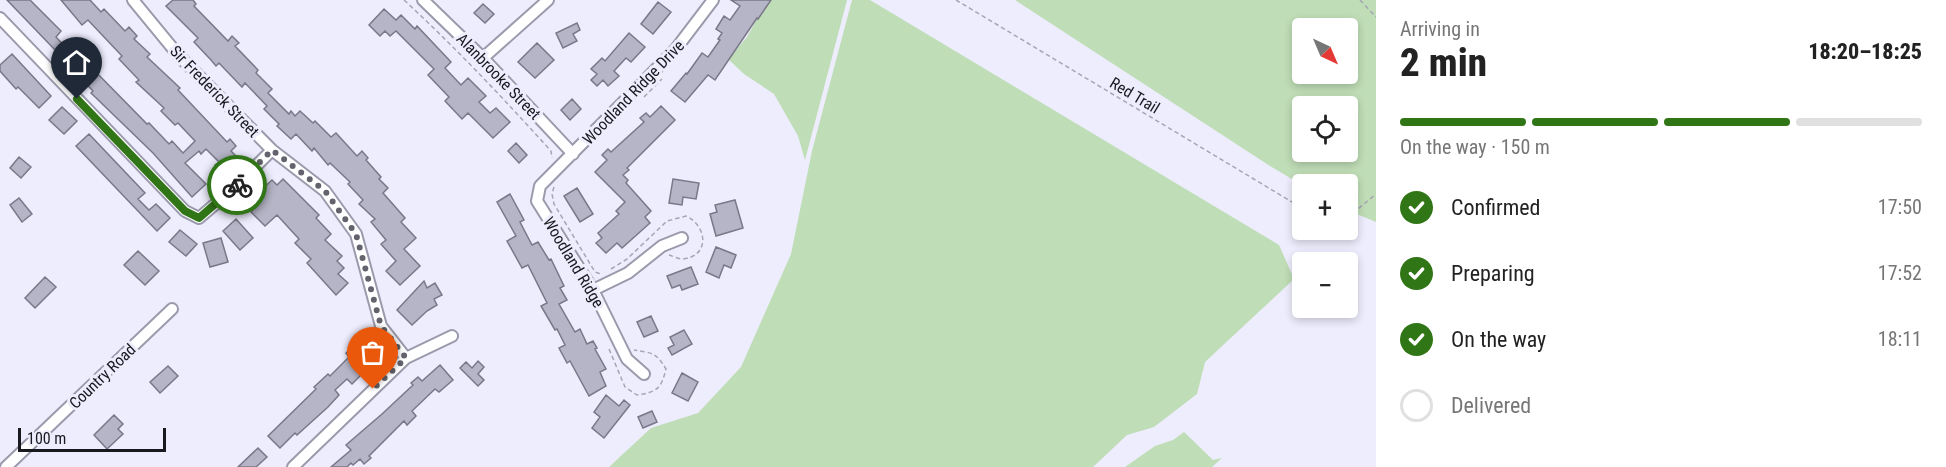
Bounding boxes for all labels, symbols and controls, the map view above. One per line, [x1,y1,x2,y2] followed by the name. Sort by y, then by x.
[1400,17,1480,41] text: Arriving in
[1292,18,1358,84] north arrow
[1292,18,1358,318] map controls
[453,29,545,124] street label: Alanbrooke Street
[579,36,688,148] street label: Woodland Ridge Drive
[51,37,102,99] pin
[1808,39,1922,64] text: 18:20–18:25
[1400,40,1487,86] text: 2 min
[166,42,263,141] street label: Sir Frederick Street
[60,46,93,79] icon: home
[1106,73,1163,118] street label: Red Trail
[1292,96,1358,162] button: locate
[1400,135,1550,159] text: On the way · 150 m
[207,155,267,215] courier
[221,169,254,202] icon: bike
[1292,174,1358,240] button: +
[1400,191,1433,224] icon: check
[1451,195,1540,220] text: Confirmed
[1878,195,1922,219] text: 17:50
[539,214,608,311] street label: Woodland Ridge
[1292,252,1358,318] button: −
[1400,257,1433,290] icon: check
[1451,261,1535,286] text: Preparing
[1878,261,1922,285] text: 17:52
[1400,323,1433,356] icon: check
[347,327,398,389] pin
[1451,327,1546,352] text: On the way
[1878,327,1922,351] text: 18:11
[356,336,389,369] icon: bag
[65,340,139,413] street label: Country Road
[1451,393,1531,418] text: Delivered
[18,425,166,452] scale bar
[27,429,66,448] text: 100 m

